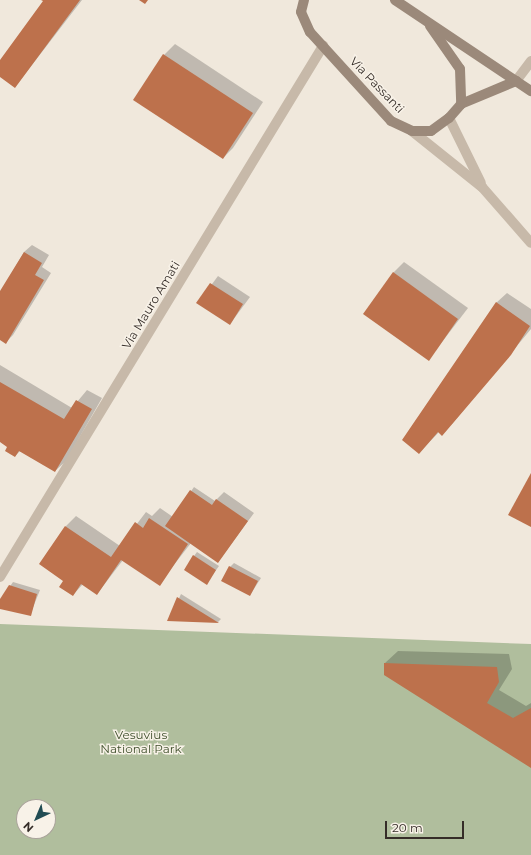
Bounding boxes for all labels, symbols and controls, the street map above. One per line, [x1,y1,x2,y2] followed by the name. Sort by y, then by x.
[347,54,407,116] street label: Via Passanti
[119,258,183,352] street label: Via Mauro Amati
[100,728,182,756] park label: Vesuvius National Park
[16,799,56,839] north arrow
[387,813,466,839] scale bar
[20,819,36,835] text: N
[392,820,423,835] text: 20 m

